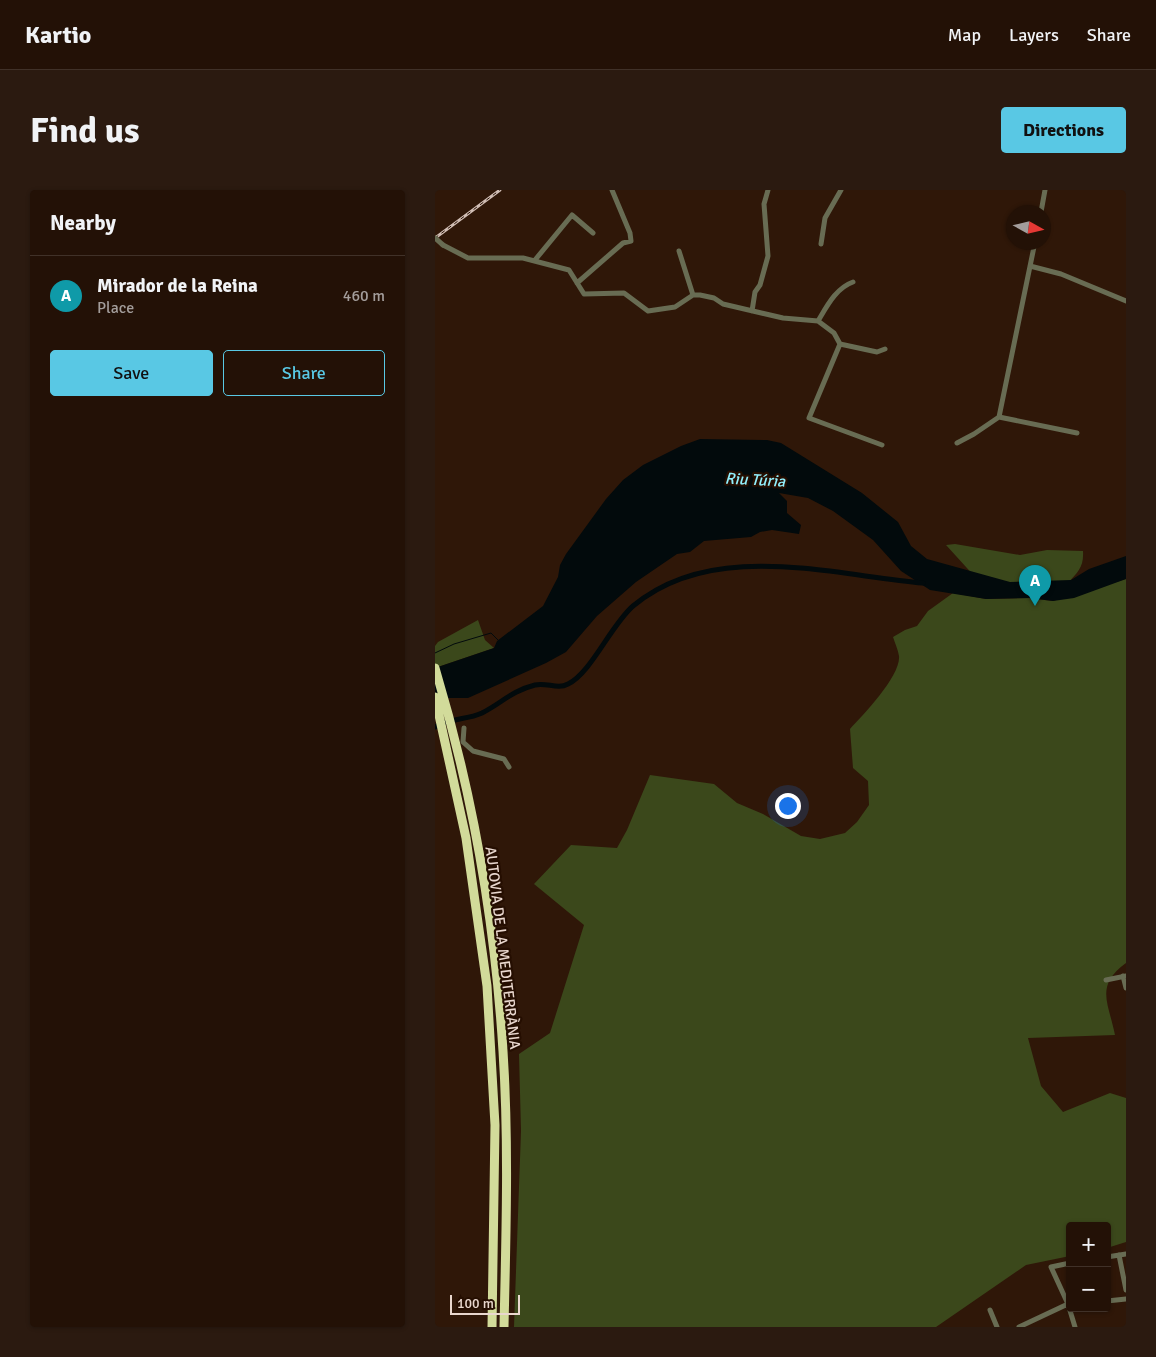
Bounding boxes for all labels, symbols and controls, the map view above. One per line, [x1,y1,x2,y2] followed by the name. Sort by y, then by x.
[25,20,91,50] text: Kartio
[948,24,981,46] text: Map
[1009,24,1059,46] text: Layers
[1087,24,1131,46] text: Share
[1001,107,1126,153] button: Directions
[30,109,140,152] text: Find us
[1006,205,1051,250] north arrow
[50,210,116,236] text: Nearby
[97,274,258,298] text: Mirador de la Reina
[61,286,71,306] text: A
[343,286,385,306] text: 460 m
[97,298,134,318] text: Place
[50,350,213,396] button: Save
[223,350,385,396] button: Share
[724,468,787,492] water label: Riu Túria
[1019,565,1051,606] pin: A
[775,793,801,819] your location
[482,845,525,1050] street label: AUTOVIA DE LA MEDITERRÀNIA
[1066,1222,1111,1312] map controls
[1066,1222,1111,1267] button: +
[1066,1267,1111,1312] button: −
[450,1292,520,1315] scale bar
[457,1295,494,1312] text: 100 m

